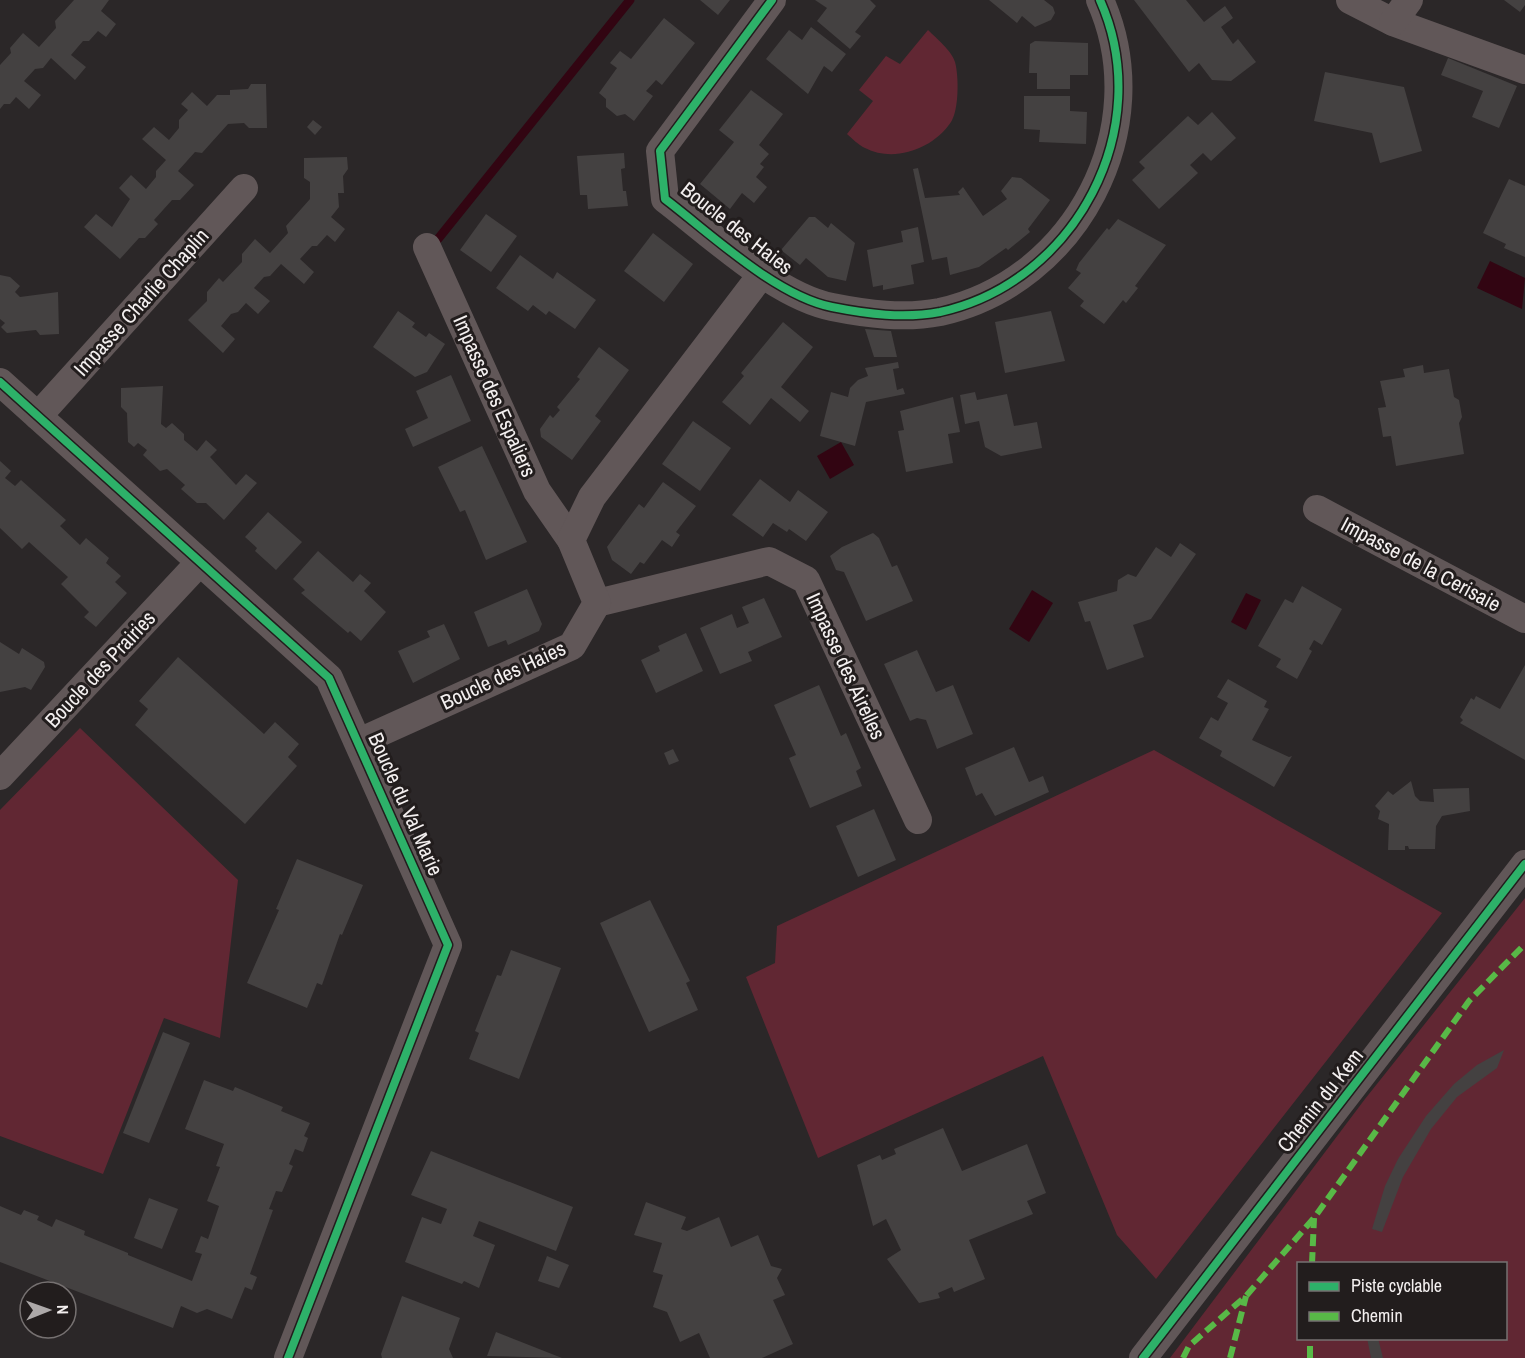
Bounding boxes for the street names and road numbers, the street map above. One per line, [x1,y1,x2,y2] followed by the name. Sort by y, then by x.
[675,175,799,281] street label: Boucle des Haies
[67,222,215,382] street label: Impasse Charlie Chaplin
[446,311,544,481] street label: Impasse des Espaliers
[1336,510,1506,618] street label: Impasse de la Cerisaie
[799,588,893,744] street label: Impasse des Airelles
[38,604,162,734] street label: Boucle des Prairies
[436,633,570,717] street label: Boucle des Haies
[361,728,451,880] street label: Boucle du Val Marie
[1270,1042,1370,1158] street label: Chemin du Kem

